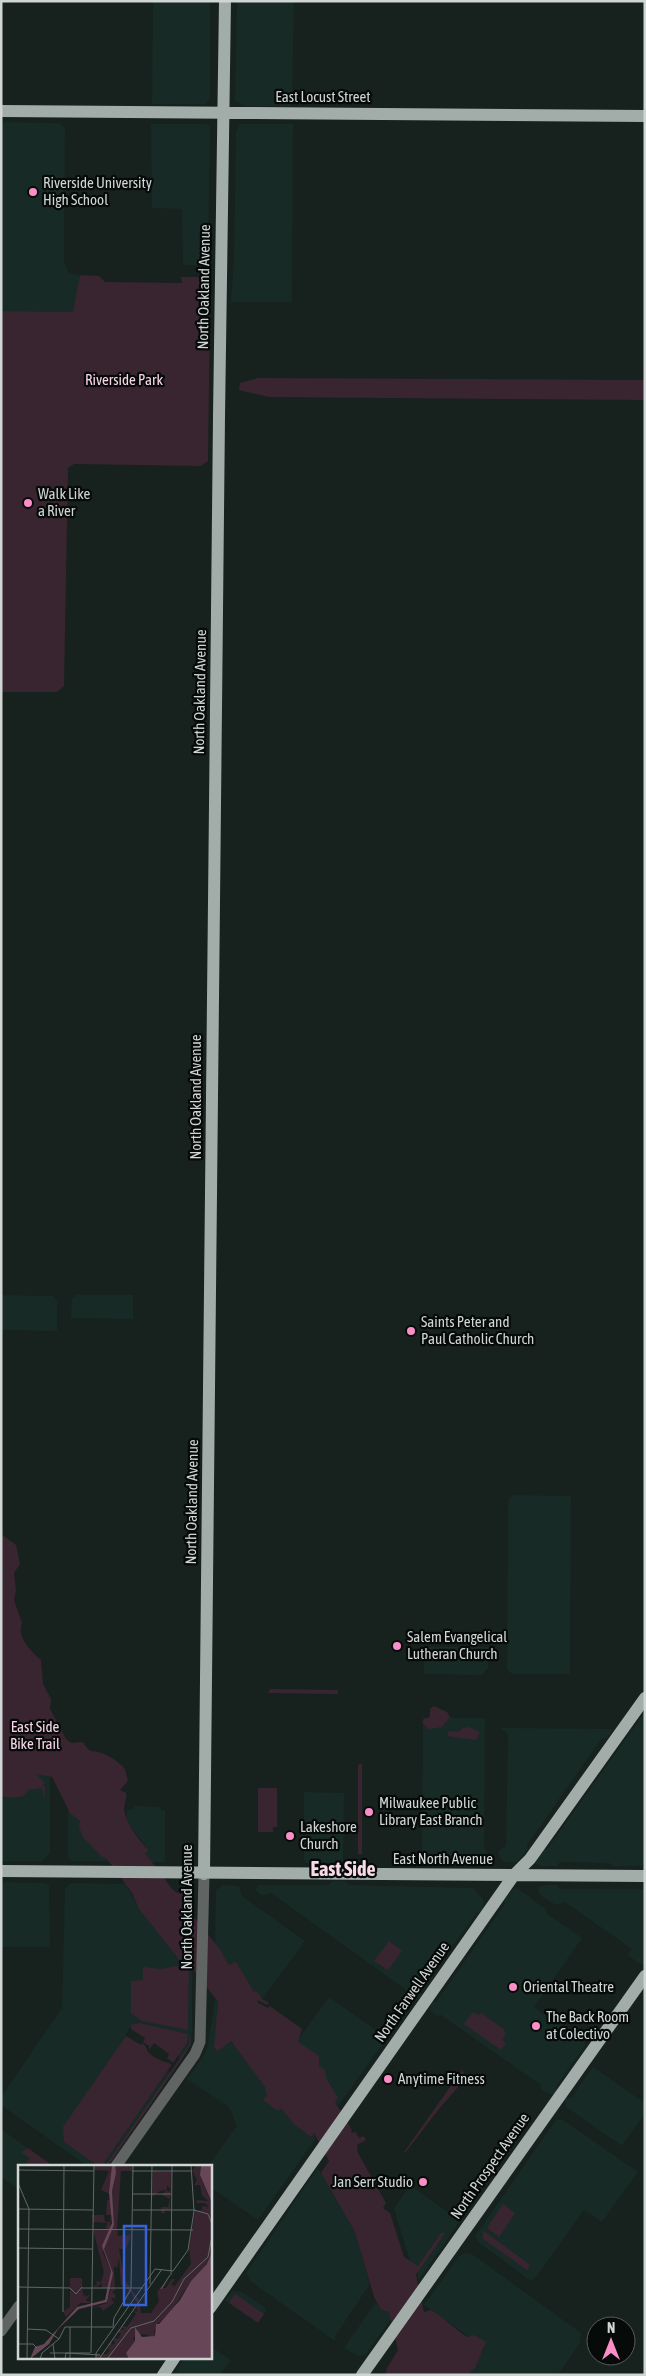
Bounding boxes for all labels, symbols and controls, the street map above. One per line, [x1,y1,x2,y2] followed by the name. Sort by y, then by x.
[275,88,371,105] street label: East Locust Street
[43,174,152,208] place label: Riverside University High School
[27,186,39,198] marker: Riverside University High School
[194,224,213,350] street label: North Oakland Avenue
[85,371,163,388] park label: Riverside Park
[38,485,91,519] place label: Walk Like a River
[22,497,34,509] marker: Walk Like a River
[190,629,209,755] street label: North Oakland Avenue
[187,1034,204,1160] street label: North Oakland Avenue
[421,1313,534,1347] place label: Saints Peter and Paul Catholic Church
[405,1325,417,1337] marker: Saints Peter and Paul Catholic Church
[182,1439,201,1565] street label: North Oakland Avenue
[407,1628,507,1662] place label: Salem Evangelical Lutheran Church
[391,1640,403,1652] marker: Salem Evangelical Lutheran Church
[10,1718,60,1752] park label: East Side Bike Trail
[379,1794,482,1828] place label: Milwaukee Public Library East Branch
[363,1806,375,1818] marker: Milwaukee Public Library East Branch
[300,1818,357,1852] place label: Lakeshore Church
[284,1830,296,1842] marker: Lakeshore Church
[178,1844,195,1970] street label: North Oakland Avenue
[393,1850,493,1867] street label: East North Avenue
[311,1857,375,1880] district label: East Side
[371,1938,453,2045] street label: North Farwell Avenue
[523,1978,614,1995] place label: Oriental Theatre
[507,1981,519,1993] marker: Oriental Theatre
[546,2008,629,2042] place label: The Back Room at Colectivo
[530,2020,542,2032] marker: The Back Room at Colectivo
[398,2070,485,2087] place label: Anytime Fitness
[382,2073,394,2085] marker: Anytime Fitness
[447,2109,533,2222] street label: North Prospect Avenue
[18,2165,211,2358] inset map
[332,2173,413,2190] place label: Jan Serr Studio
[417,2176,429,2188] marker: Jan Serr Studio
[586,2316,636,2366] north arrow
[607,2320,615,2336] text: N

